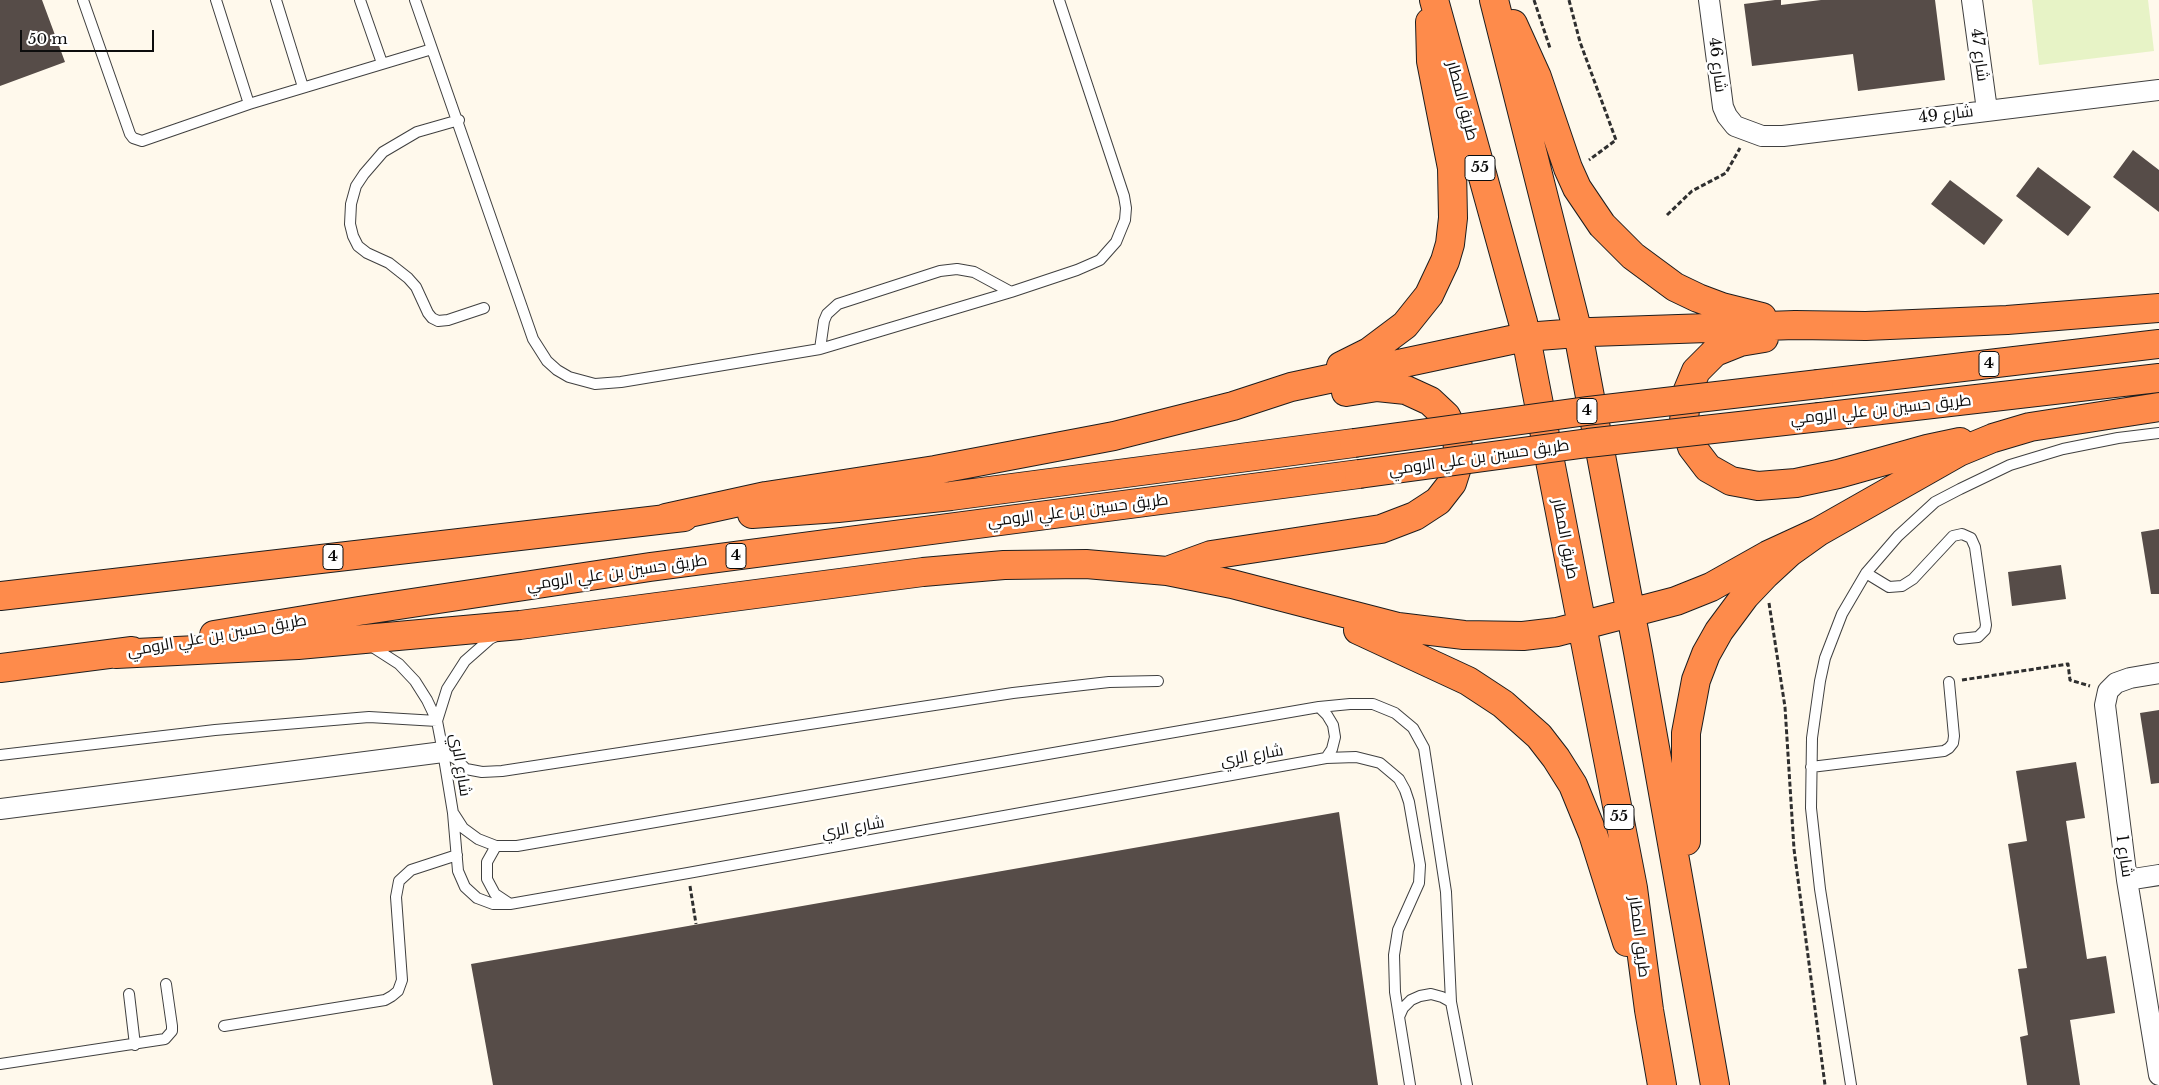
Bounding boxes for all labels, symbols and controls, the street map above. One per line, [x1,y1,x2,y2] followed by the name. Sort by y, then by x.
[22,20,156,52] scale bar
[1966,28,1992,82] street label: شارع 47
[28,29,68,48] text: 50 m
[1704,36,1730,94] street label: شارع 46
[1442,59,1482,143] street label: طريق المطار
[1917,102,1975,128] street label: شارع 49
[1465,156,1495,180] road number: 55
[1979,352,1999,376] road number: 4
[1790,391,1972,429] street label: طريق حسين بن علي الرومي
[1577,398,1597,424] road number: 4
[1388,436,1570,480] street label: طريق حسين بن علي الرومي
[987,490,1169,532] street label: طريق حسين بن علي الرومي
[1548,497,1582,581] street label: طريق المطار
[323,544,343,570] road number: 4
[726,544,746,568] road number: 4
[526,551,708,595] street label: طريق حسين بن علي الرومي
[126,611,308,661] street label: طريق حسين بن علي الرومي
[446,732,474,798] street label: شارع الري
[1219,741,1285,771] street label: شارع الري
[1604,804,1634,830] road number: 55
[820,813,886,843] street label: شارع الري
[2112,834,2136,878] street label: شارع 1
[1625,895,1653,979] street label: طريق المطار

